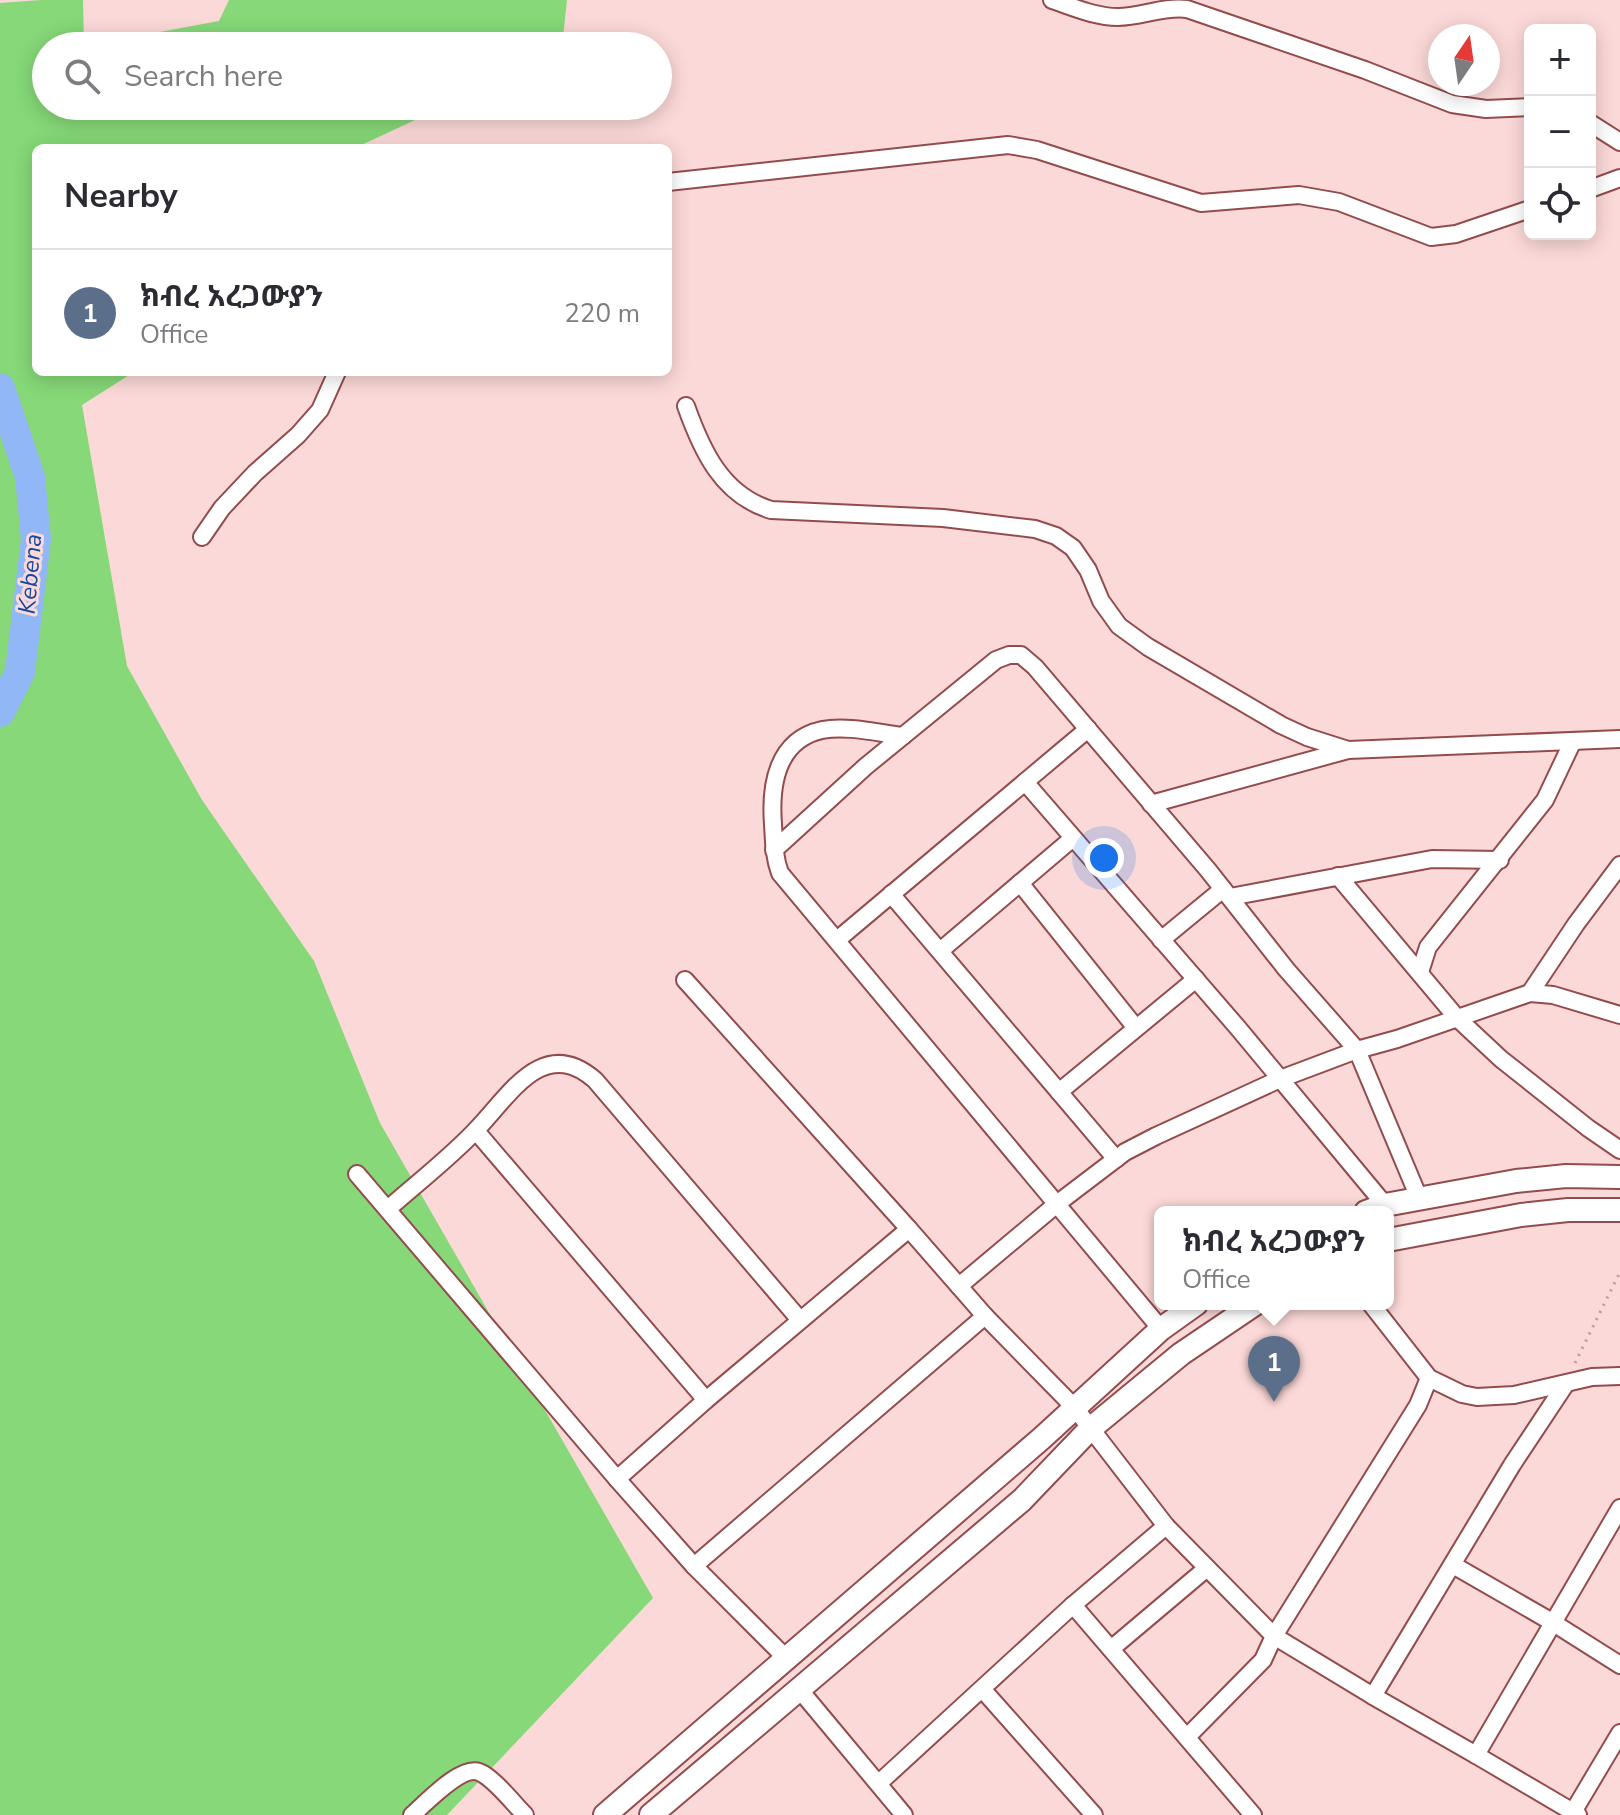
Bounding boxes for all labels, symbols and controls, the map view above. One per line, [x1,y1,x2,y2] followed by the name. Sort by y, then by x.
[1428,24,1500,96] north arrow
[1524,24,1596,240] map controls
[1524,24,1596,96] button: +
[32,32,672,120] search box
[60,54,104,98] icon: search
[124,56,283,97] text: Search here
[1524,96,1596,168] button: −
[1524,168,1596,240] button: locate
[64,173,178,219] text: Nearby
[140,276,323,317] text: ክብረ አረጋውያን
[82,296,98,331] text: 1
[564,296,640,331] text: 220 m
[140,317,208,352] text: Office
[11,532,49,616] water label: Kebena
[1084,838,1124,878] your location
[1154,1206,1394,1310] popup
[1182,1221,1366,1262] text: ክብረ አረጋውያን
[1182,1262,1251,1297] text: Office
[1248,1336,1300,1402] pin: 1

